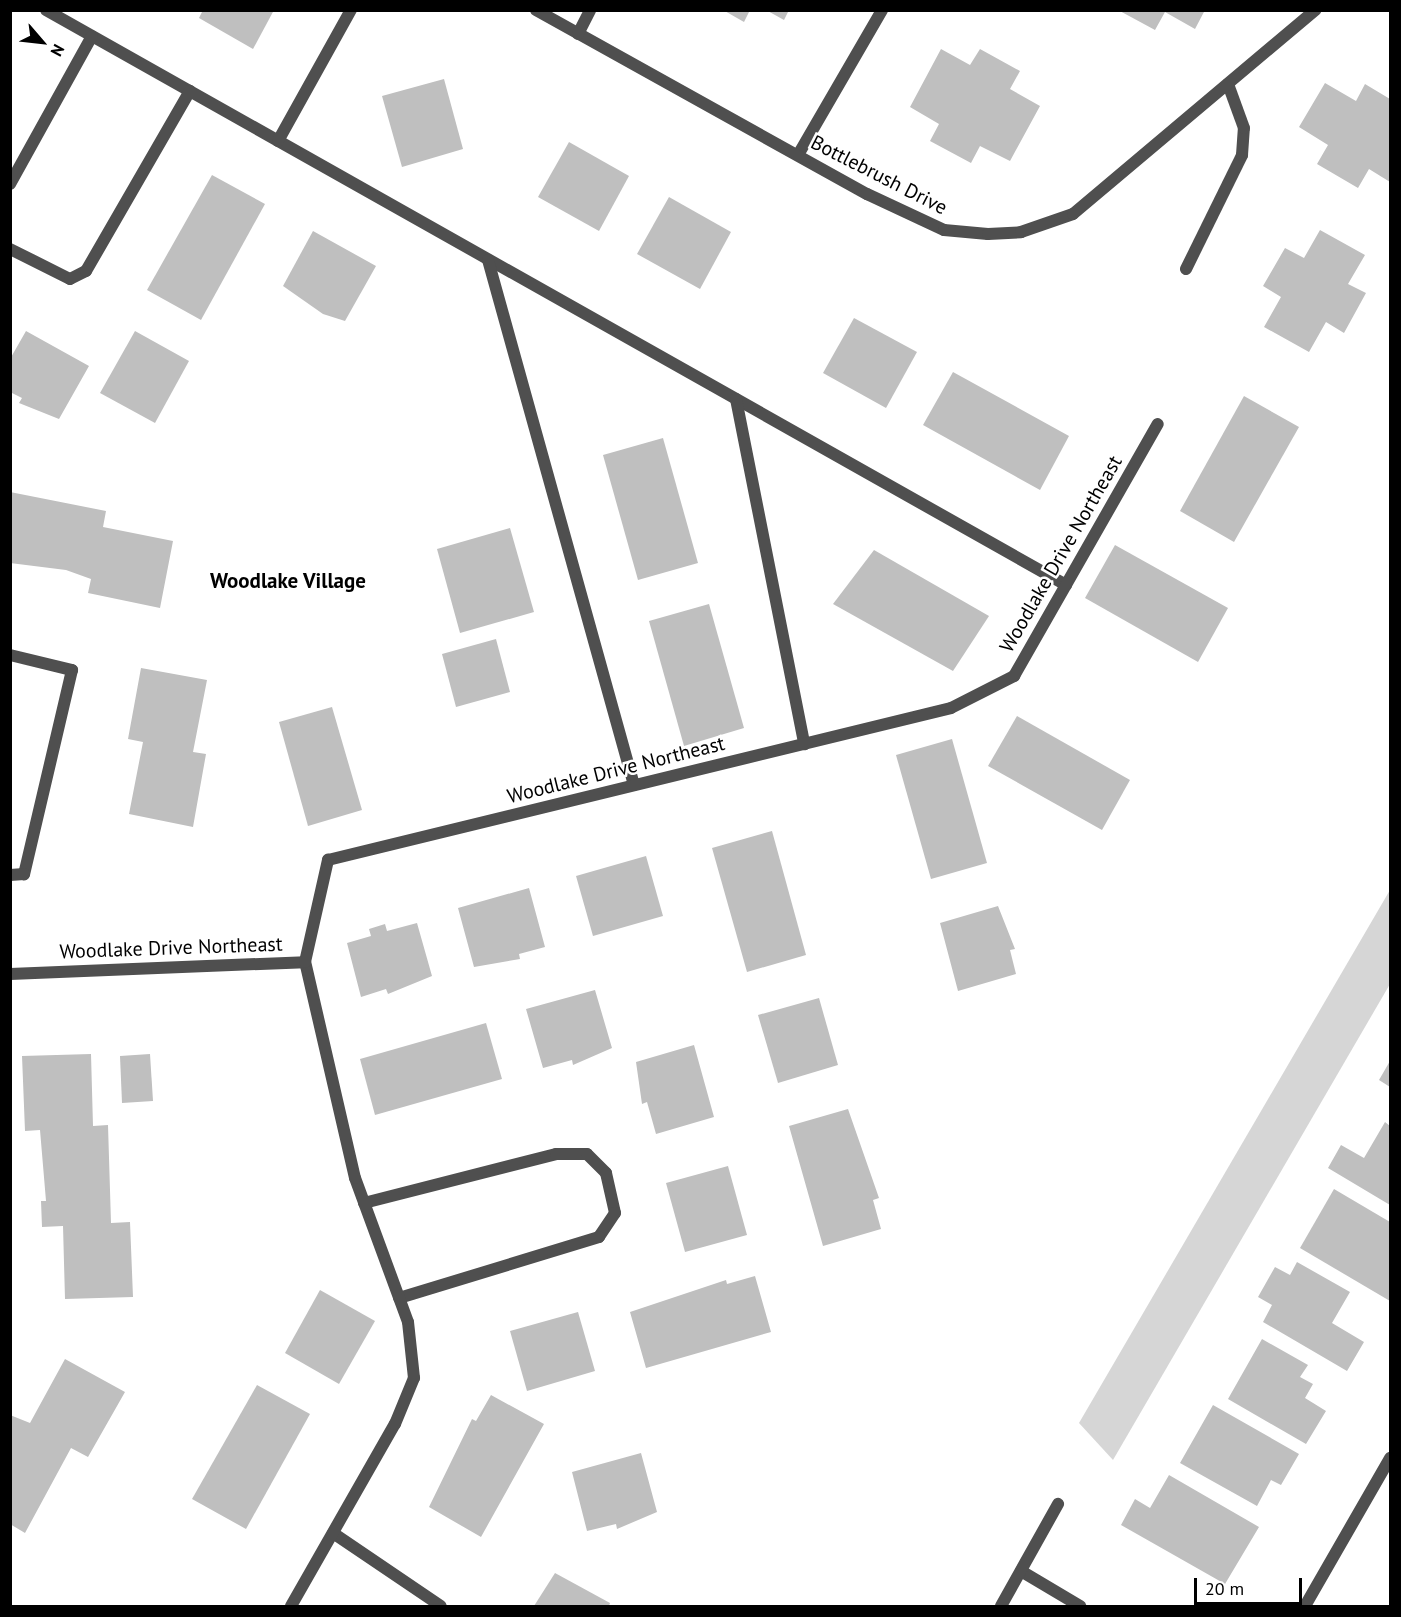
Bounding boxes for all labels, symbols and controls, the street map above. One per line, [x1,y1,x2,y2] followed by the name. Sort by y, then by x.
[12,12,72,72] north arrow
[47,41,69,60] text: N
[807,130,951,220] street label: Bottlebrush Drive
[995,451,1127,657] street label: Woodlake Drive Northeast
[210,568,366,594] district label: Woodlake Village
[505,731,727,809] street label: Woodlake Drive Northeast
[59,932,283,964] street label: Woodlake Drive Northeast
[1197,1566,1305,1604] scale bar
[1205,1577,1244,1600] text: 20 m

